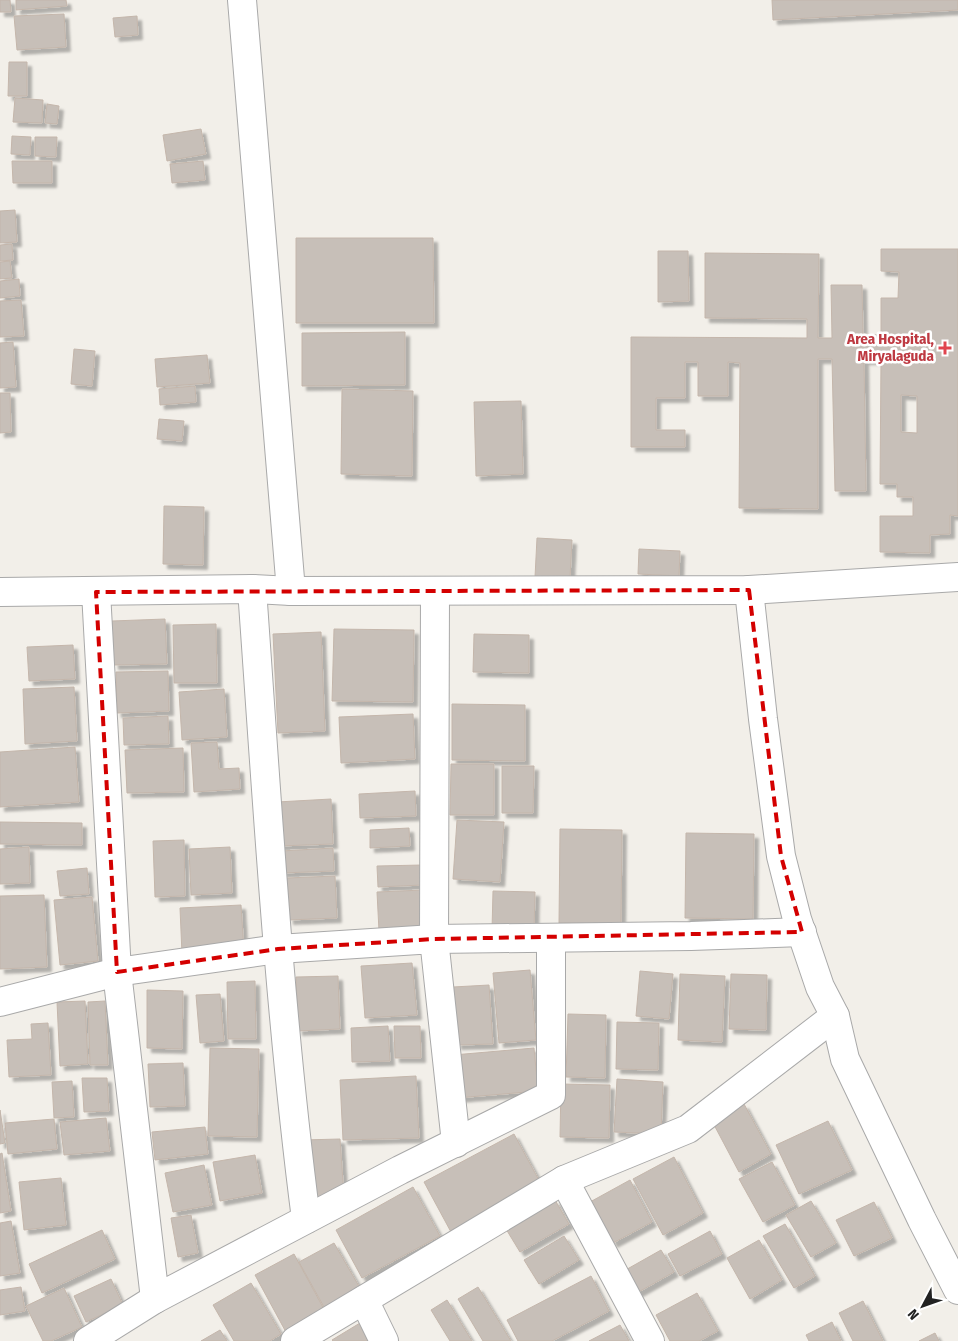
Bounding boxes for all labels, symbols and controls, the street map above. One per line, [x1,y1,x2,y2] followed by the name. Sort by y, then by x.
[846,330,935,365] place label: Area Hospital, Miryalaguda
[938,341,952,355] marker: Area Hospital, Miryalaguda
[898,1281,948,1331] north arrow
[904,1305,923,1323] text: N

